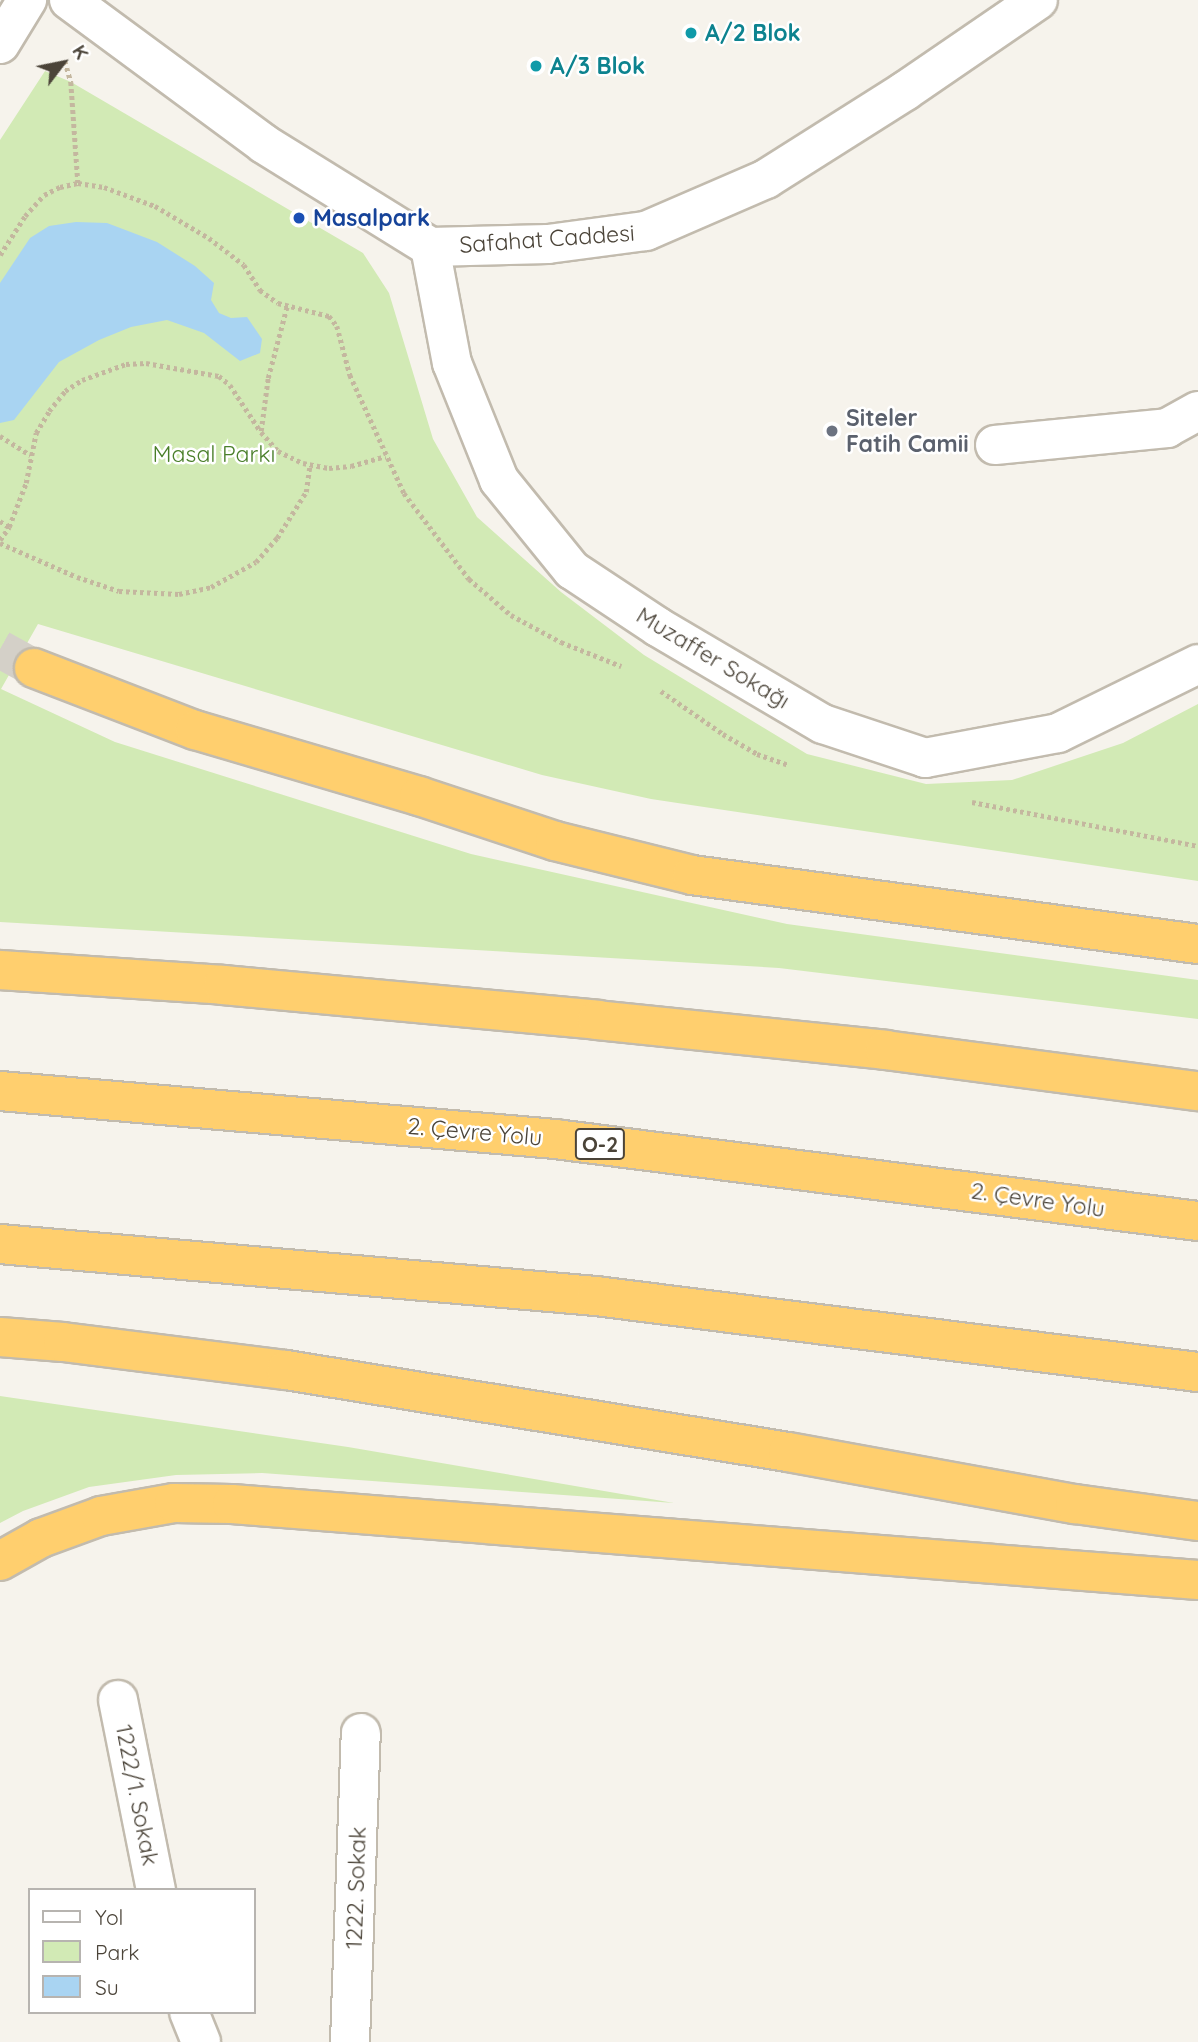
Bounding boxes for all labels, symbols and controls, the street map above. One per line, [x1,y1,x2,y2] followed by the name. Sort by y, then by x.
[705,19,801,47] place label: A/2 Blok
[683,25,699,41] marker: A/2 Blok
[28,28,98,98] north arrow
[67,40,94,64] text: K
[550,52,645,80] place label: A/3 Blok
[528,58,544,74] marker: A/3 Blok
[313,204,430,232] place label: Masalpark
[291,210,307,226] marker: Masalpark
[458,219,636,259] street label: Safahat Caddesi
[846,404,969,458] place label: Siteler Fatih Camii
[824,423,840,439] marker: Siteler Fatih Camii
[152,440,276,468] park label: Masal Parkı
[631,601,795,715] street label: Muzaffer Sokağı
[407,1112,543,1152] street label: 2. Çevre Yolu
[574,1126,626,1162] road number: O-2
[969,1177,1107,1223] street label: 2. Çevre Yolu
[110,1722,164,1868] street label: 1222/1. Sokak
[340,1826,372,1950] street label: 1222. Sokak
[28,1888,256,2014] legend
[95,1904,123,1930] text: Yol
[95,1939,139,1965] text: Park
[95,1974,119,2000] text: Su

